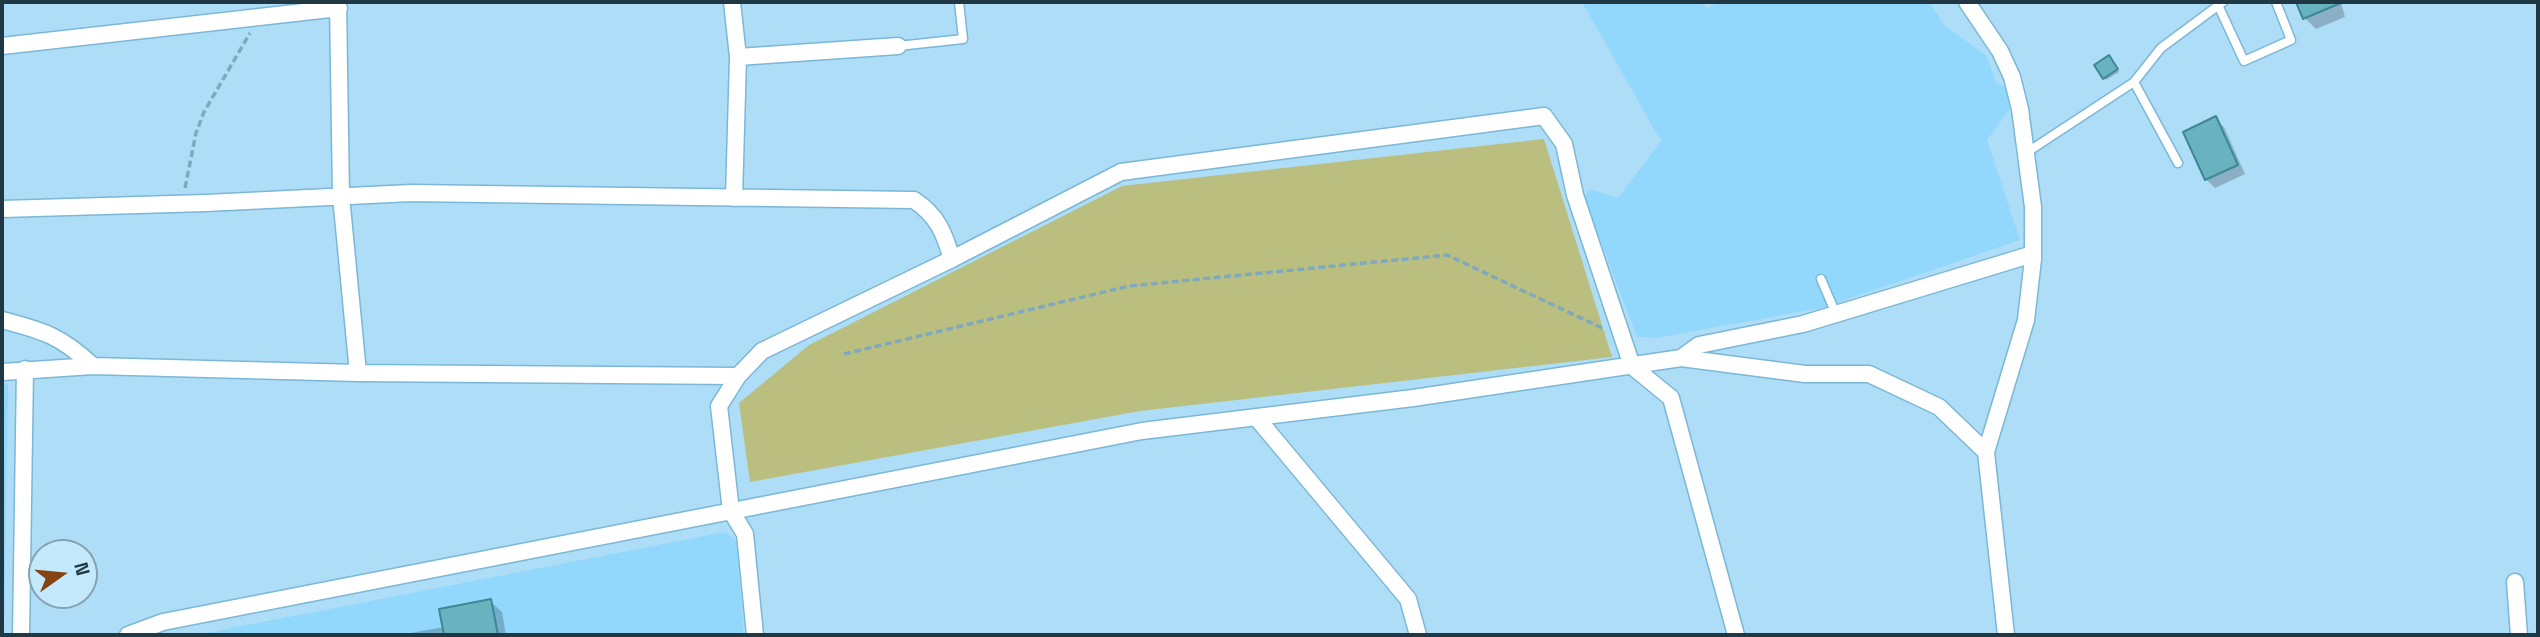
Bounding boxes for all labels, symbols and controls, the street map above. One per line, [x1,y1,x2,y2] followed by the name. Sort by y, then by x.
[28,539,98,609] north arrow
[68,560,96,578] text: N

